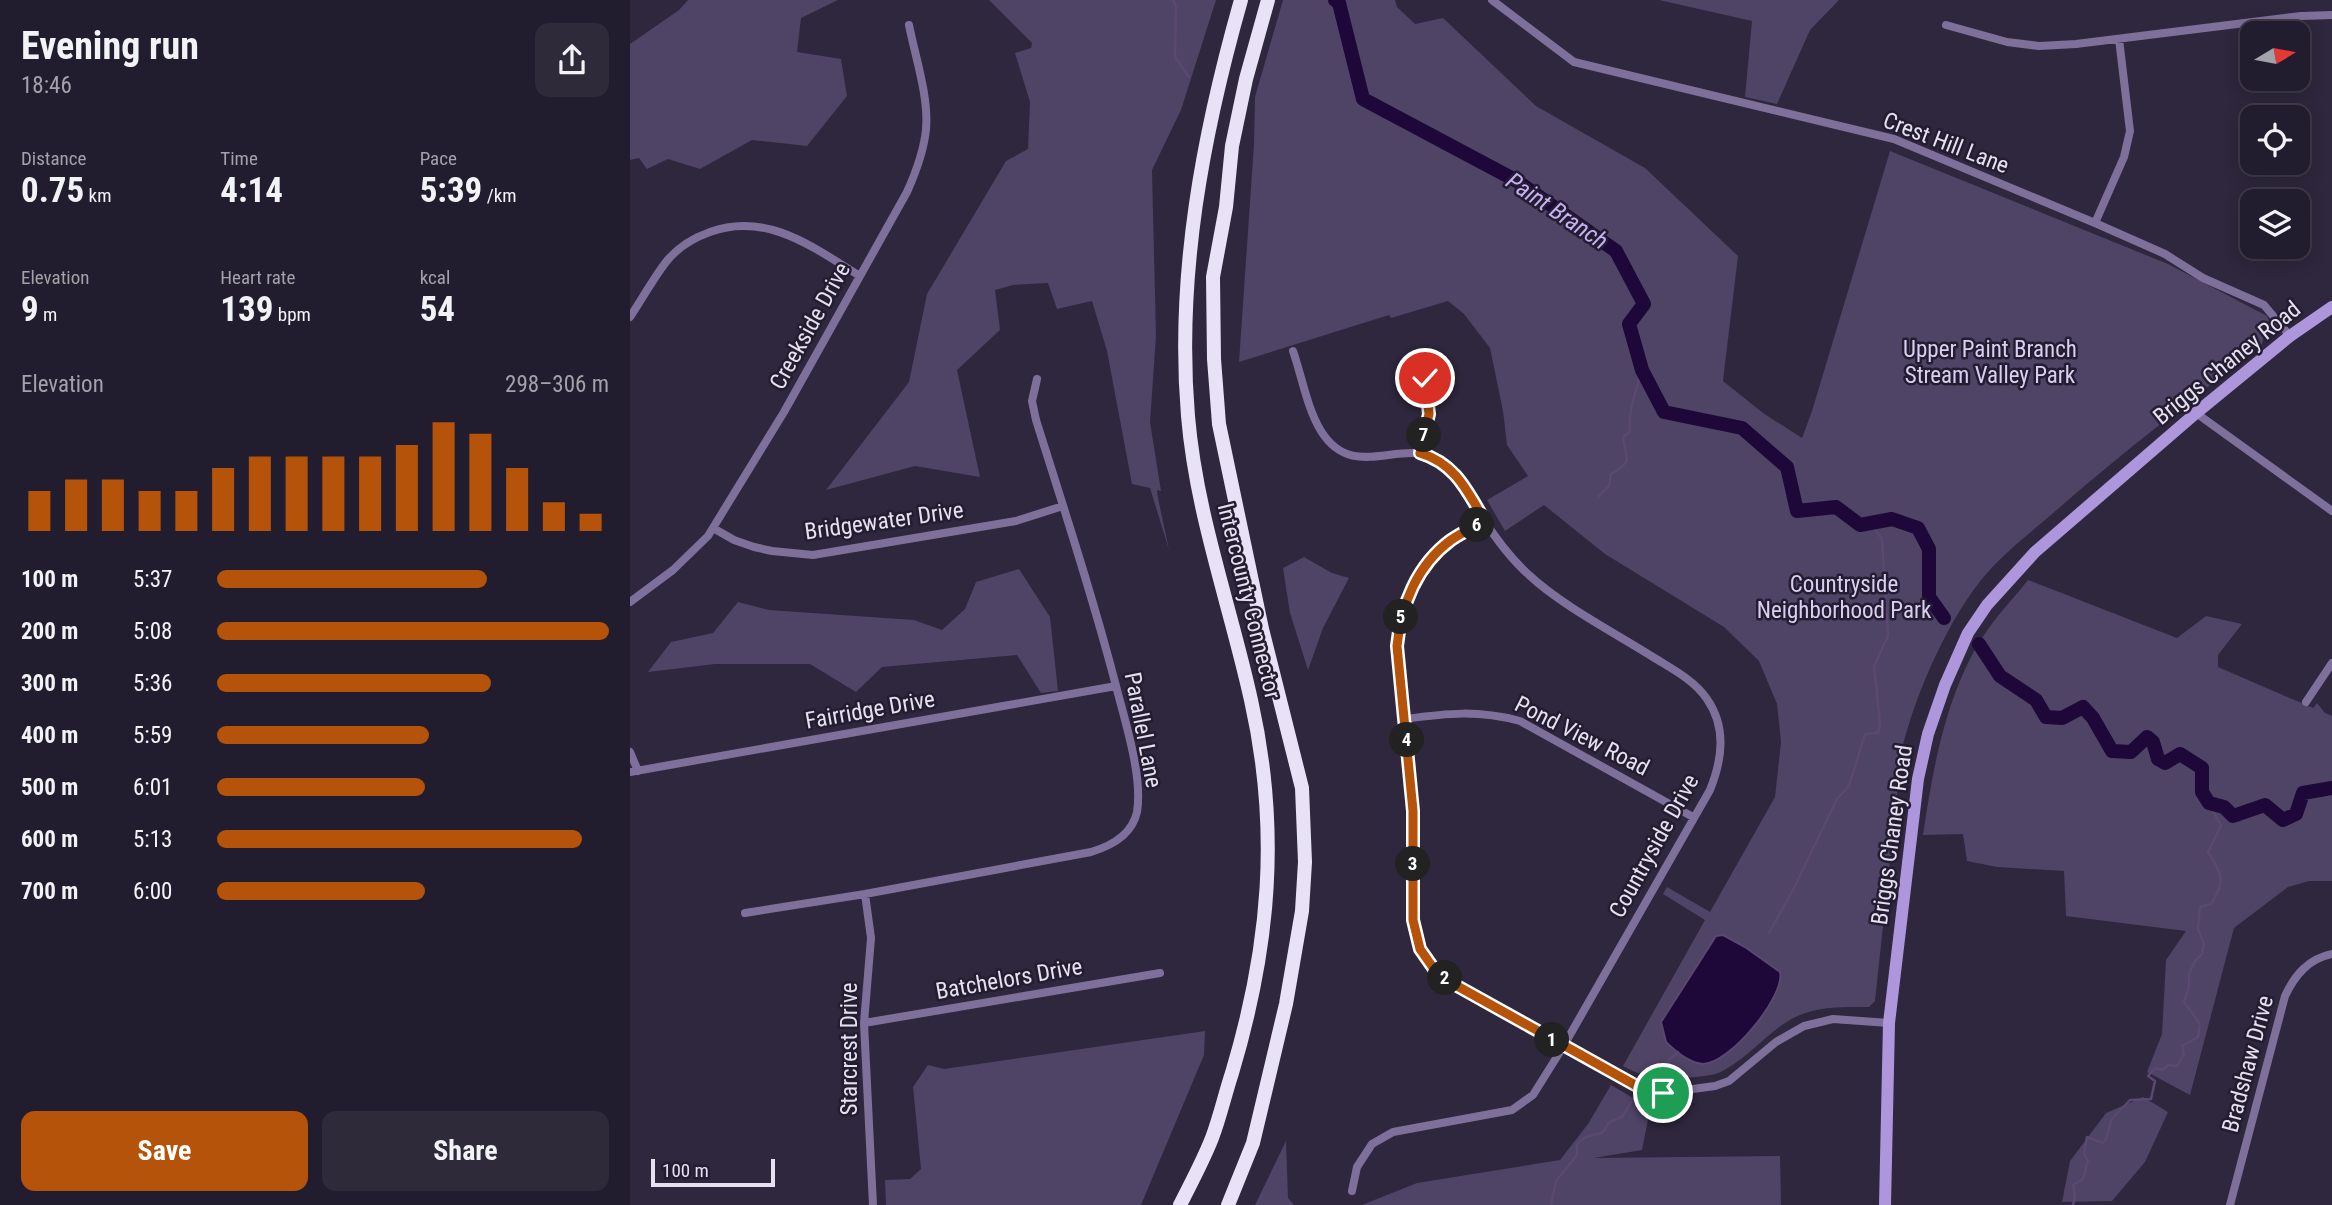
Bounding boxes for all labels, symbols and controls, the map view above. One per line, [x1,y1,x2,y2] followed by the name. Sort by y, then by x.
[2240,21,2310,91] north arrow
[2240,21,2310,259] map controls
[535,23,609,97] button: share
[21,24,199,68] text: Evening run
[21,72,72,99] text: 18:46
[2240,105,2310,175] button: locate
[1879,107,2013,179] street label: Crest Hill Lane
[21,147,86,170] text: Distance
[220,147,258,170] text: Time
[420,147,457,170] text: Pace
[1501,167,1613,255] water label: Paint Branch
[21,170,84,211] text: 0.75
[220,170,283,211] text: 4:14
[420,170,482,211] text: 5:39
[84,184,111,207] text: km
[482,184,517,207] text: /km
[2240,189,2310,259] button: layers
[764,258,856,394] street label: Creekside Drive
[21,266,89,289] text: Elevation
[220,266,295,289] text: Heart rate
[420,266,450,289] text: kcal
[21,289,39,330] text: 9
[220,289,273,330] text: 139
[420,289,455,330] text: 54
[2148,295,2306,431] street label: Briggs Chaney Road
[39,303,57,326] text: m
[273,303,311,326] text: bpm
[1903,336,2077,389] park label: Upper Paint Branch Stream Valley Park
[1395,348,1455,408] pin
[1406,359,1444,397] icon: check
[21,371,104,398] text: Elevation
[505,371,609,398] text: 298–306 m
[1406,418,1442,452] pin: 7
[1419,423,1428,446] text: 7
[803,496,965,546] street label: Bridgewater Drive
[1212,500,1286,702] street label: Intercounty Connector
[1460,508,1494,542] pin: 6
[1472,513,1481,536] text: 6
[21,566,78,593] text: 100 m
[133,566,172,593] text: 5:37
[1757,571,1932,624] park label: Countryside Neighborhood Park
[1384,600,1418,634] pin: 5
[1396,605,1405,628] text: 5
[21,618,78,645] text: 200 m
[133,618,172,645] text: 5:08
[21,670,78,697] text: 300 m
[133,670,172,697] text: 5:36
[1119,670,1167,790] street label: Parallel Lane
[803,685,937,735] street label: Fairridge Drive
[1510,691,1654,781] street label: Pond View Road
[21,722,78,749] text: 400 m
[133,722,172,749] text: 5:59
[1390,722,1424,758] pin: 4
[1402,728,1411,751] text: 4
[1866,743,1918,927] street label: Briggs Chaney Road
[1604,770,1704,922] street label: Countryside Drive
[21,774,78,801] text: 500 m
[133,774,172,801] text: 6:01
[21,826,78,853] text: 600 m
[133,826,172,853] text: 5:13
[1396,846,1430,882] pin: 3
[1408,852,1417,875] text: 3
[21,878,78,905] text: 700 m
[133,878,172,905] text: 6:00
[934,953,1084,1005] street label: Batchelors Drive
[1428,960,1462,996] pin: 2
[1440,966,1449,989] text: 2
[836,982,863,1116] street label: Starcrest Drive
[2217,993,2279,1135] street label: Bradshaw Drive
[1534,1023,1570,1058] pin: 1
[1547,1028,1556,1051] text: 1
[1633,1063,1693,1123] pin
[1644,1074,1682,1112] icon: arrive
[21,1111,308,1191] button: Save
[322,1111,609,1191] button: Share
[651,1156,775,1188] scale bar
[662,1159,709,1182] text: 100 m

